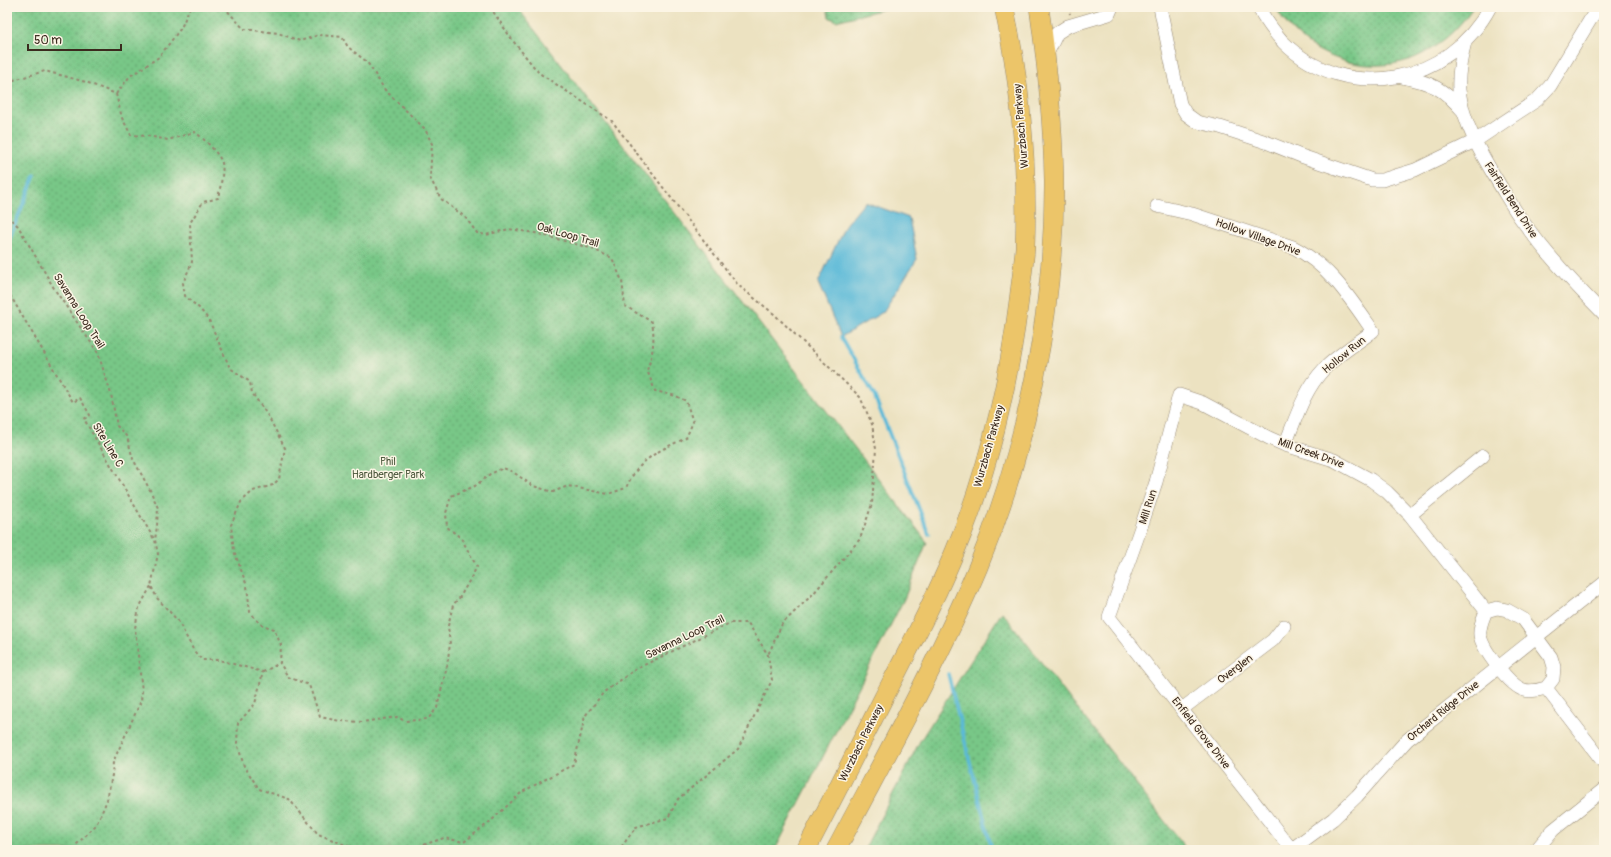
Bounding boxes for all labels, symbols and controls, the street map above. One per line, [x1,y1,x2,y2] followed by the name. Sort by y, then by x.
[28,26,121,52] scale bar
[34,33,62,48] text: 50 m
[1011,83,1031,169] street label: Wurzbach Parkway
[1482,160,1541,241] street label: Fairfield Bend Drive
[1214,216,1303,259] street label: Hollow Village Drive
[535,220,601,250] street label: Oak Loop Trail
[51,271,107,351] street label: Savanna Loop Trail
[1320,334,1368,376] street label: Hollow Run
[971,403,1007,489] street label: Wurzbach Parkway
[90,420,126,470] street label: Site Line C
[1276,435,1346,471] street label: Mill Creek Drive
[352,455,425,481] park label: Phil Hardberger Park
[1136,488,1160,526] street label: Mill Run
[643,612,727,662] street label: Savanna Loop Trail
[1215,652,1255,686] street label: Overglen
[1404,678,1482,744] street label: Orchard Ridge Drive
[1169,695,1233,772] street label: Enfield Grove Drive
[836,702,886,784] street label: Wurzbach Parkway

